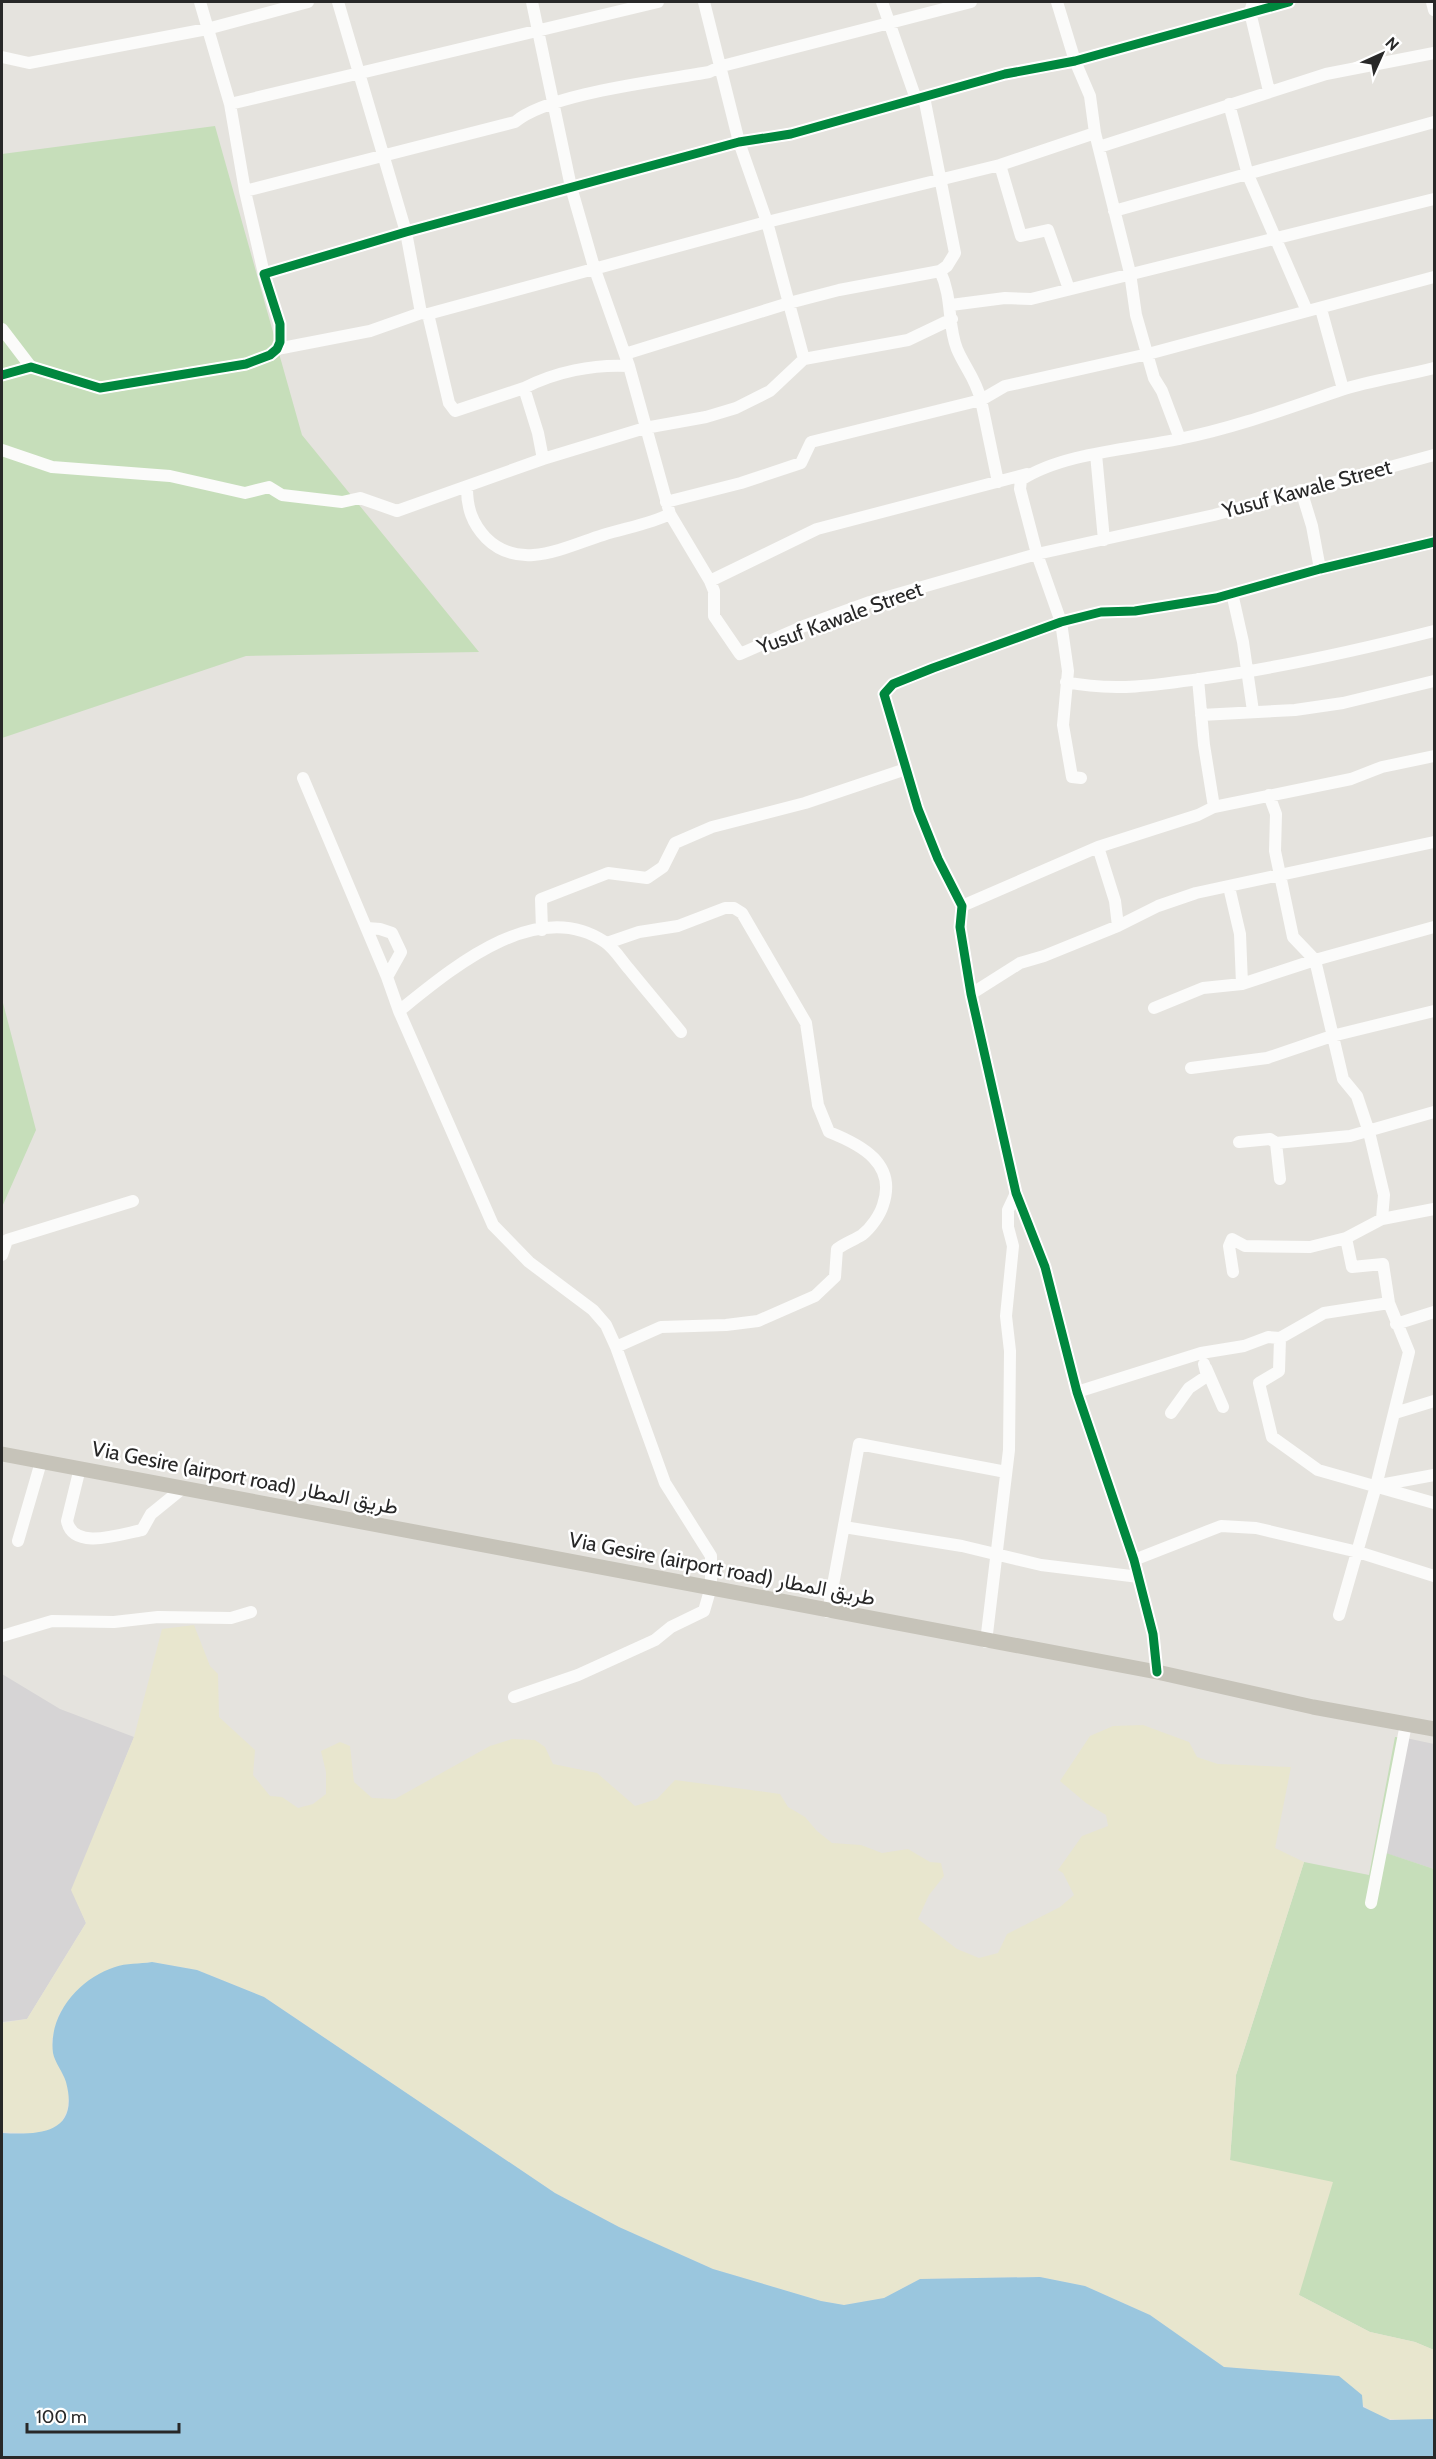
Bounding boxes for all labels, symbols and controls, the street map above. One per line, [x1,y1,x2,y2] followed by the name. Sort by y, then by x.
[1352,24,1412,84] north arrow
[1382,33,1403,54] text: N
[1219,454,1394,523] street label: Yusuf Kawale Street
[753,576,926,659] street label: Yusuf Kawale Street
[90,1436,400,1520] street label: Via Gesire (airport road) طريق المطار
[567,1527,877,1611] street label: Via Gesire (airport road) طريق المطار
[27,2396,178,2434] scale bar
[36,2406,87,2428] text: 100 m

